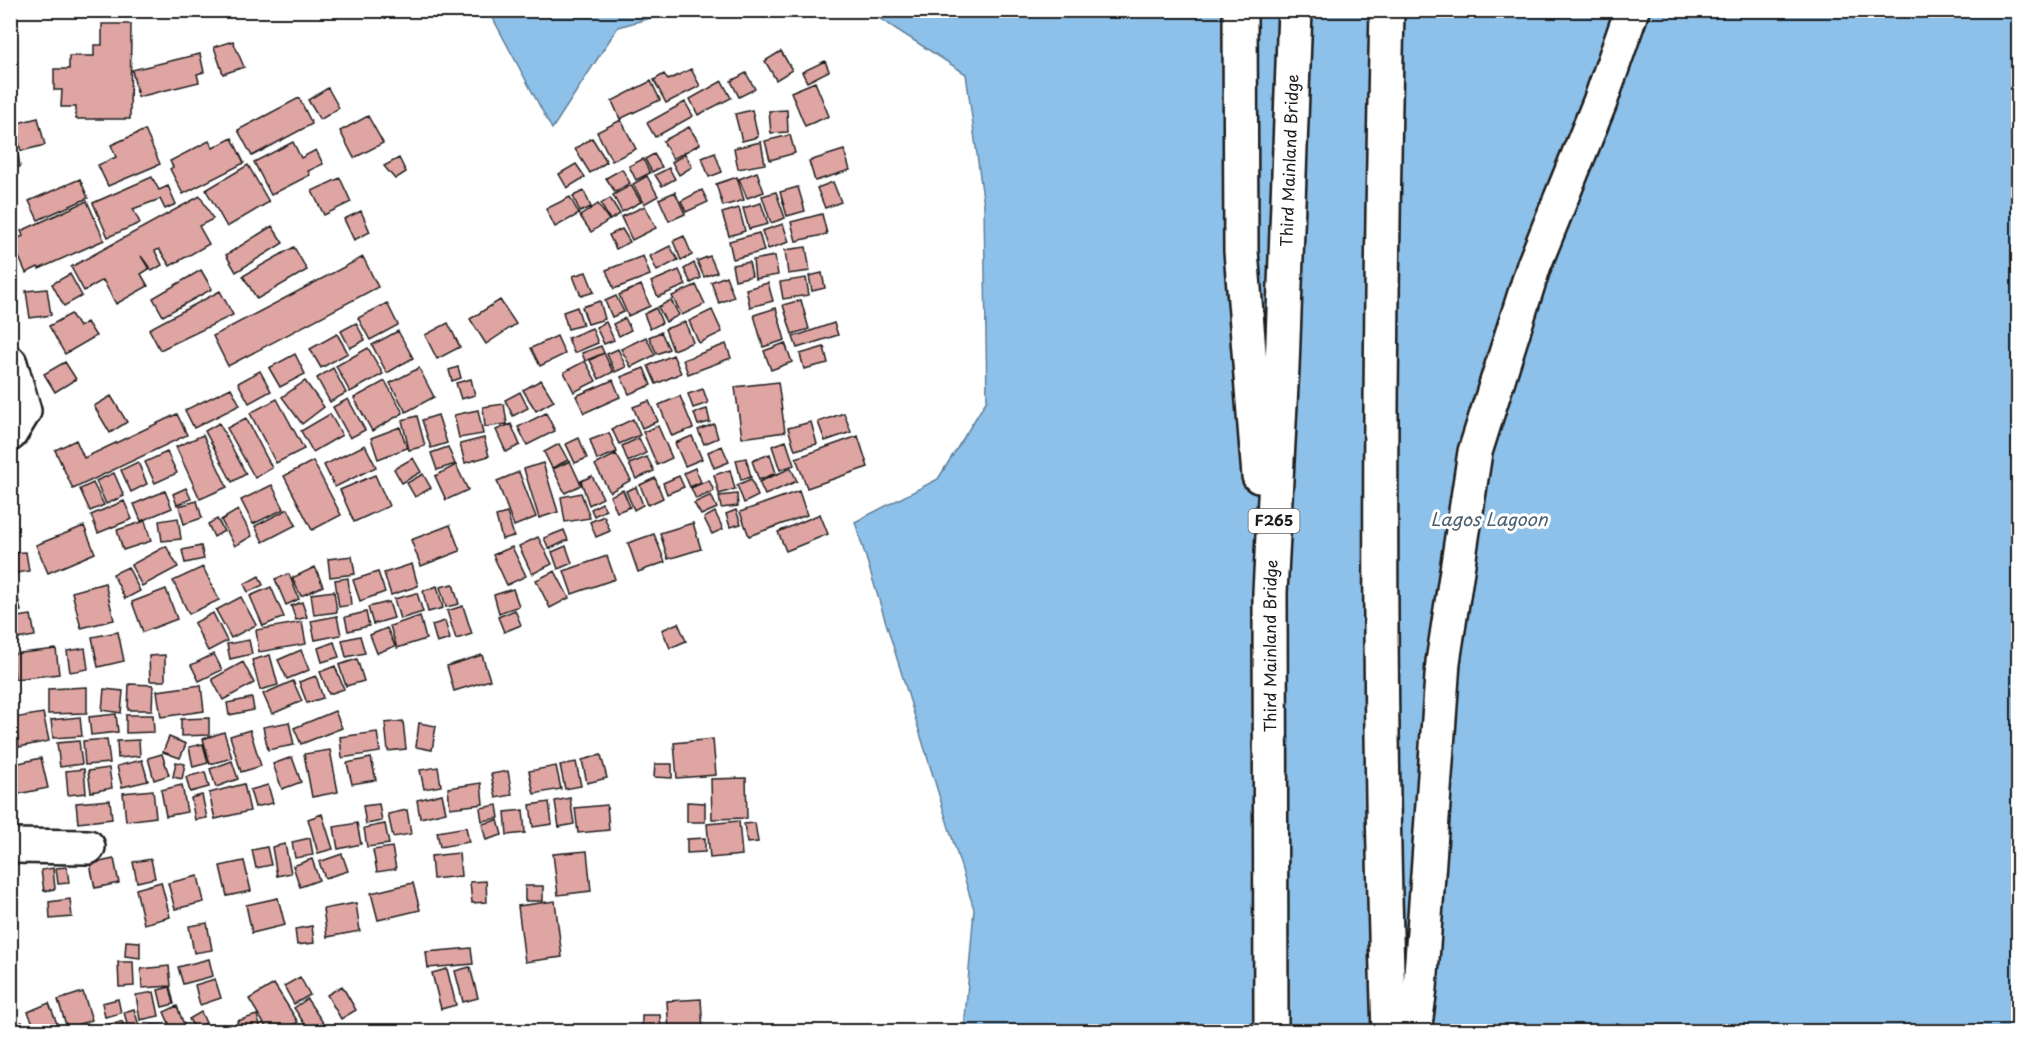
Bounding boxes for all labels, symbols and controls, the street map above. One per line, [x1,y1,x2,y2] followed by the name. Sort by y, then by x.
[1273,74,1304,247] street label: Third Mainland Bridge
[1430,505,1549,532] water label: Lagos Lagoon
[1248,509,1300,533] road number: F265
[1257,559,1283,732] street label: Third Mainland Bridge

